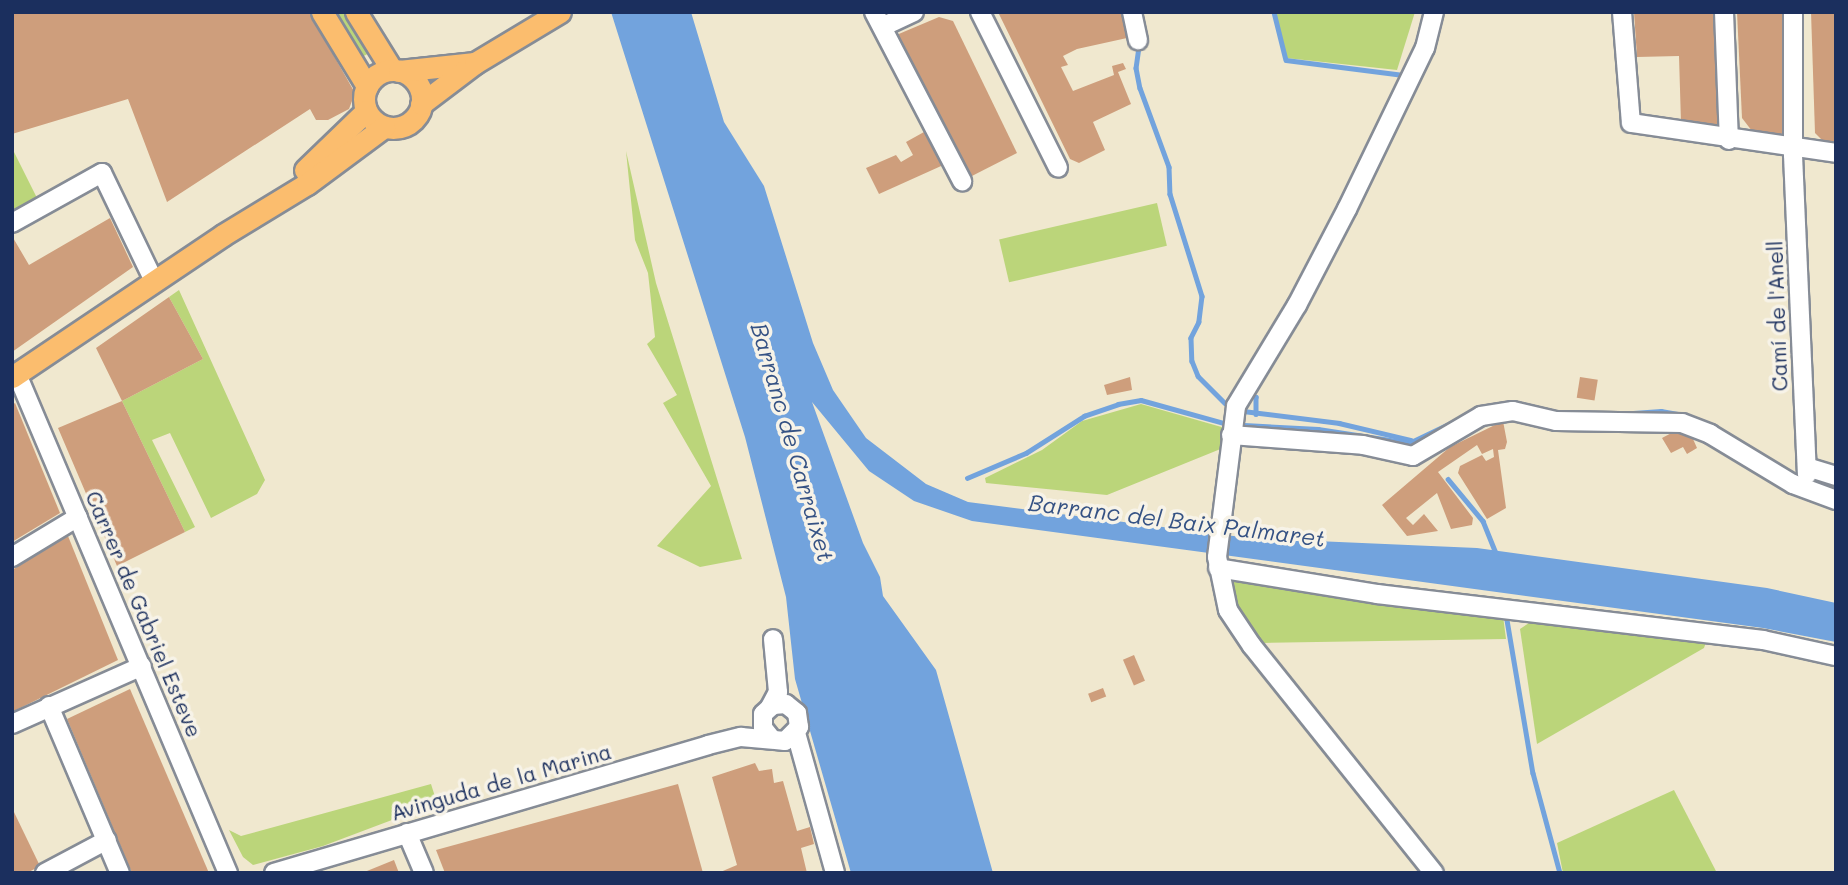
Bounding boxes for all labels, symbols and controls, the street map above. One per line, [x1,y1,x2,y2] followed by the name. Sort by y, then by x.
[1762,240,1792,392] street label: Camí de l'Anell
[746,319,840,565] water label: Barranc de Carraixet
[81,487,207,741] street label: Carrer de Gabriel Esteve
[1027,488,1327,552] water label: Barranc del Baix Palmaret
[388,738,614,826] street label: Avinguda de la Marina

